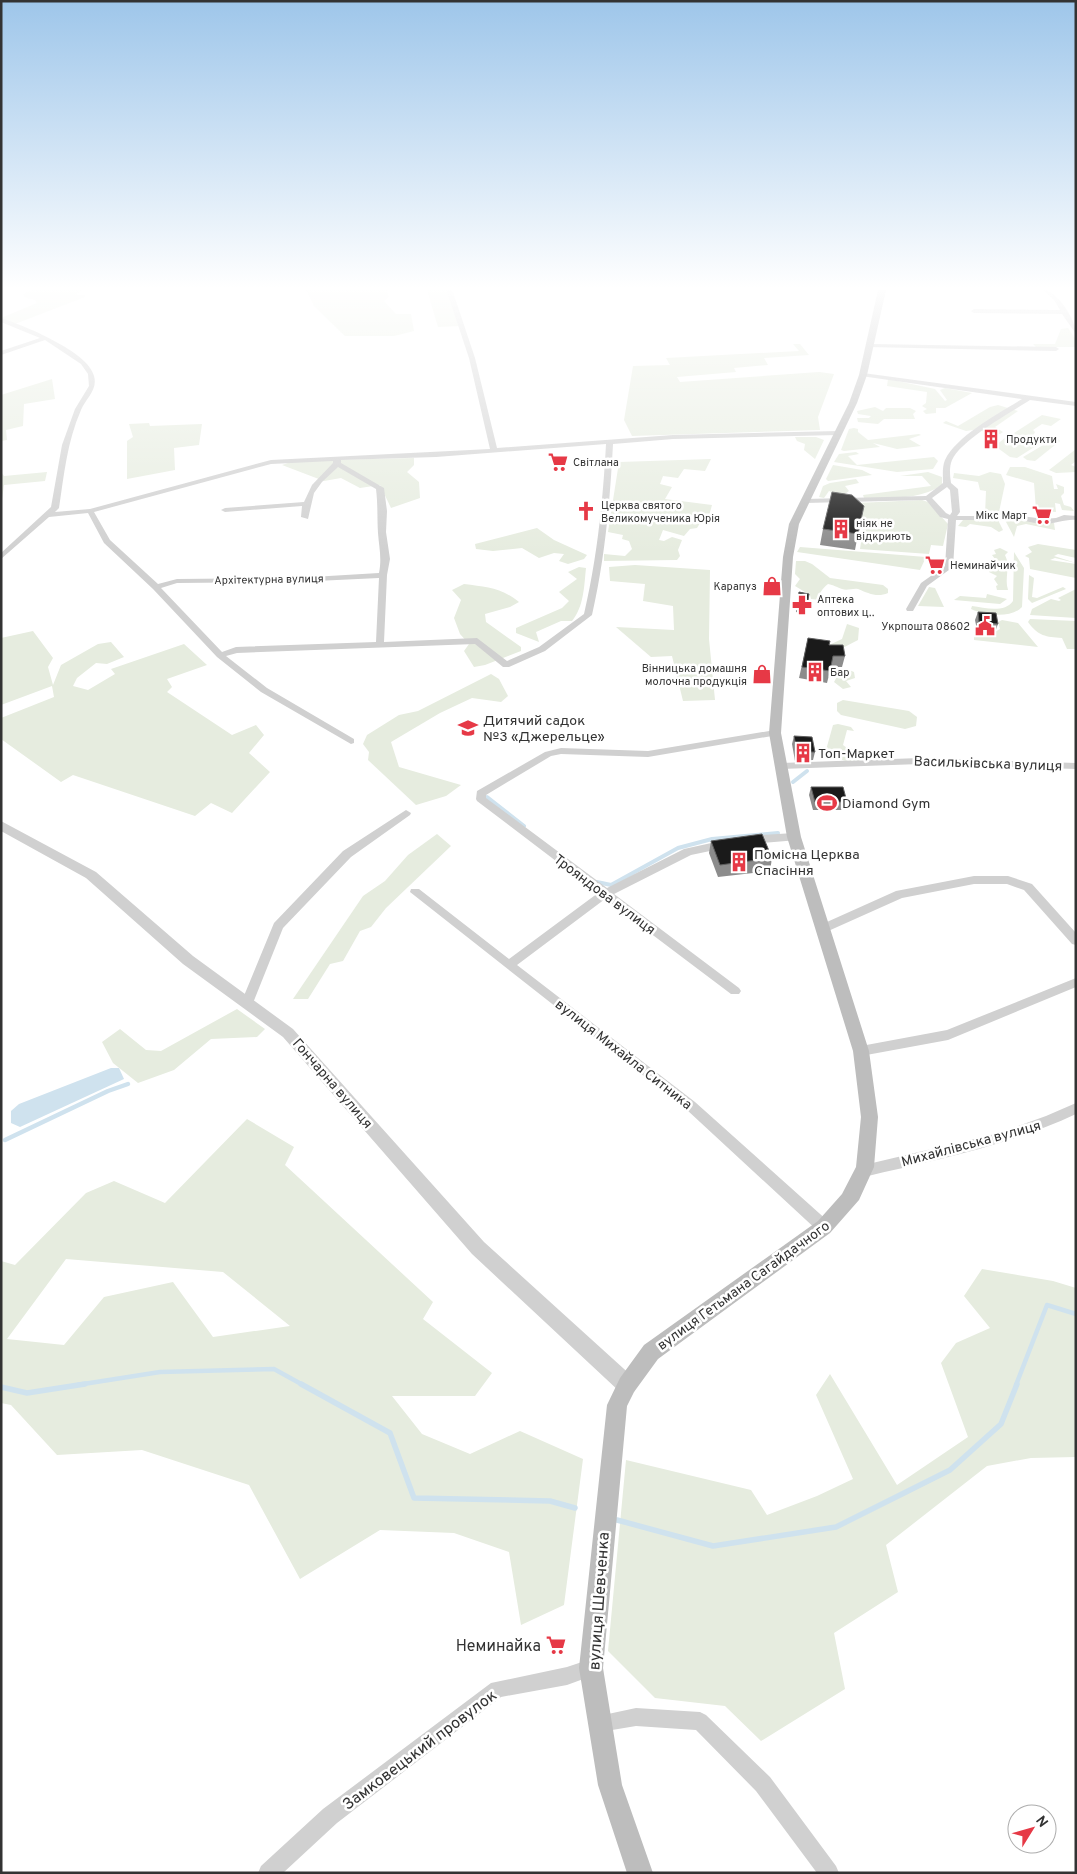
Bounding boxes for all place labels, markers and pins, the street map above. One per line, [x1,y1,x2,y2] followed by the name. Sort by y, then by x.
[980,428,1002,450] building icon: Продукти
[1006,433,1057,447] place label: Продукти
[547,451,569,473] supermarket icon: Світлана
[573,456,619,470] place label: Світлана
[601,499,720,526] place label: Церква святого Великомученика Юрія
[575,500,597,522] church icon: Церква святого Великомученика Юрія
[1031,504,1053,526] supermarket icon: Мікс Март
[975,509,1027,523] place label: Мікс Март
[856,517,912,544] place label: ніяк не відкриють
[830,518,852,540] building icon: ніяк не відкриють
[924,554,946,576] supermarket icon: Неминайчик
[950,559,1016,573] place label: Неминайчик
[761,575,783,597] shop icon: Карапуз
[714,580,757,594] place label: Карапуз
[817,593,875,620] place label: Аптека оптових ц‥
[791,594,813,616] pharmacy icon: Аптека оптових ц‥
[974,615,996,637] public building icon: Укрпошта 08602
[881,620,970,634] place label: Укрпошта 08602
[804,661,826,683] building icon: Бар
[642,662,747,689] place label: Вінницька домашня молочна продукція
[751,663,773,685] shop icon: Вінницька домашня молочна продукція
[830,666,849,680] place label: Бар
[483,713,605,746] place label: Дитячий садок №3 «Джерельце»
[457,717,479,739] school or university icon: Дитячий садок №3 «Джерельце»
[792,742,814,764] building icon: Топ-Маркет
[818,746,895,763] place label: Топ-Маркет
[816,792,838,814] sports icon: Diamond Gym
[842,796,930,813] place label: Diamond Gym
[754,847,860,880] place label: Помісна Церква Спасіння
[728,851,750,873] building icon: Помісна Церква Спасіння
[545,1634,567,1656] supermarket icon: Неминайка
[456,1637,541,1657] place label: Неминайка

